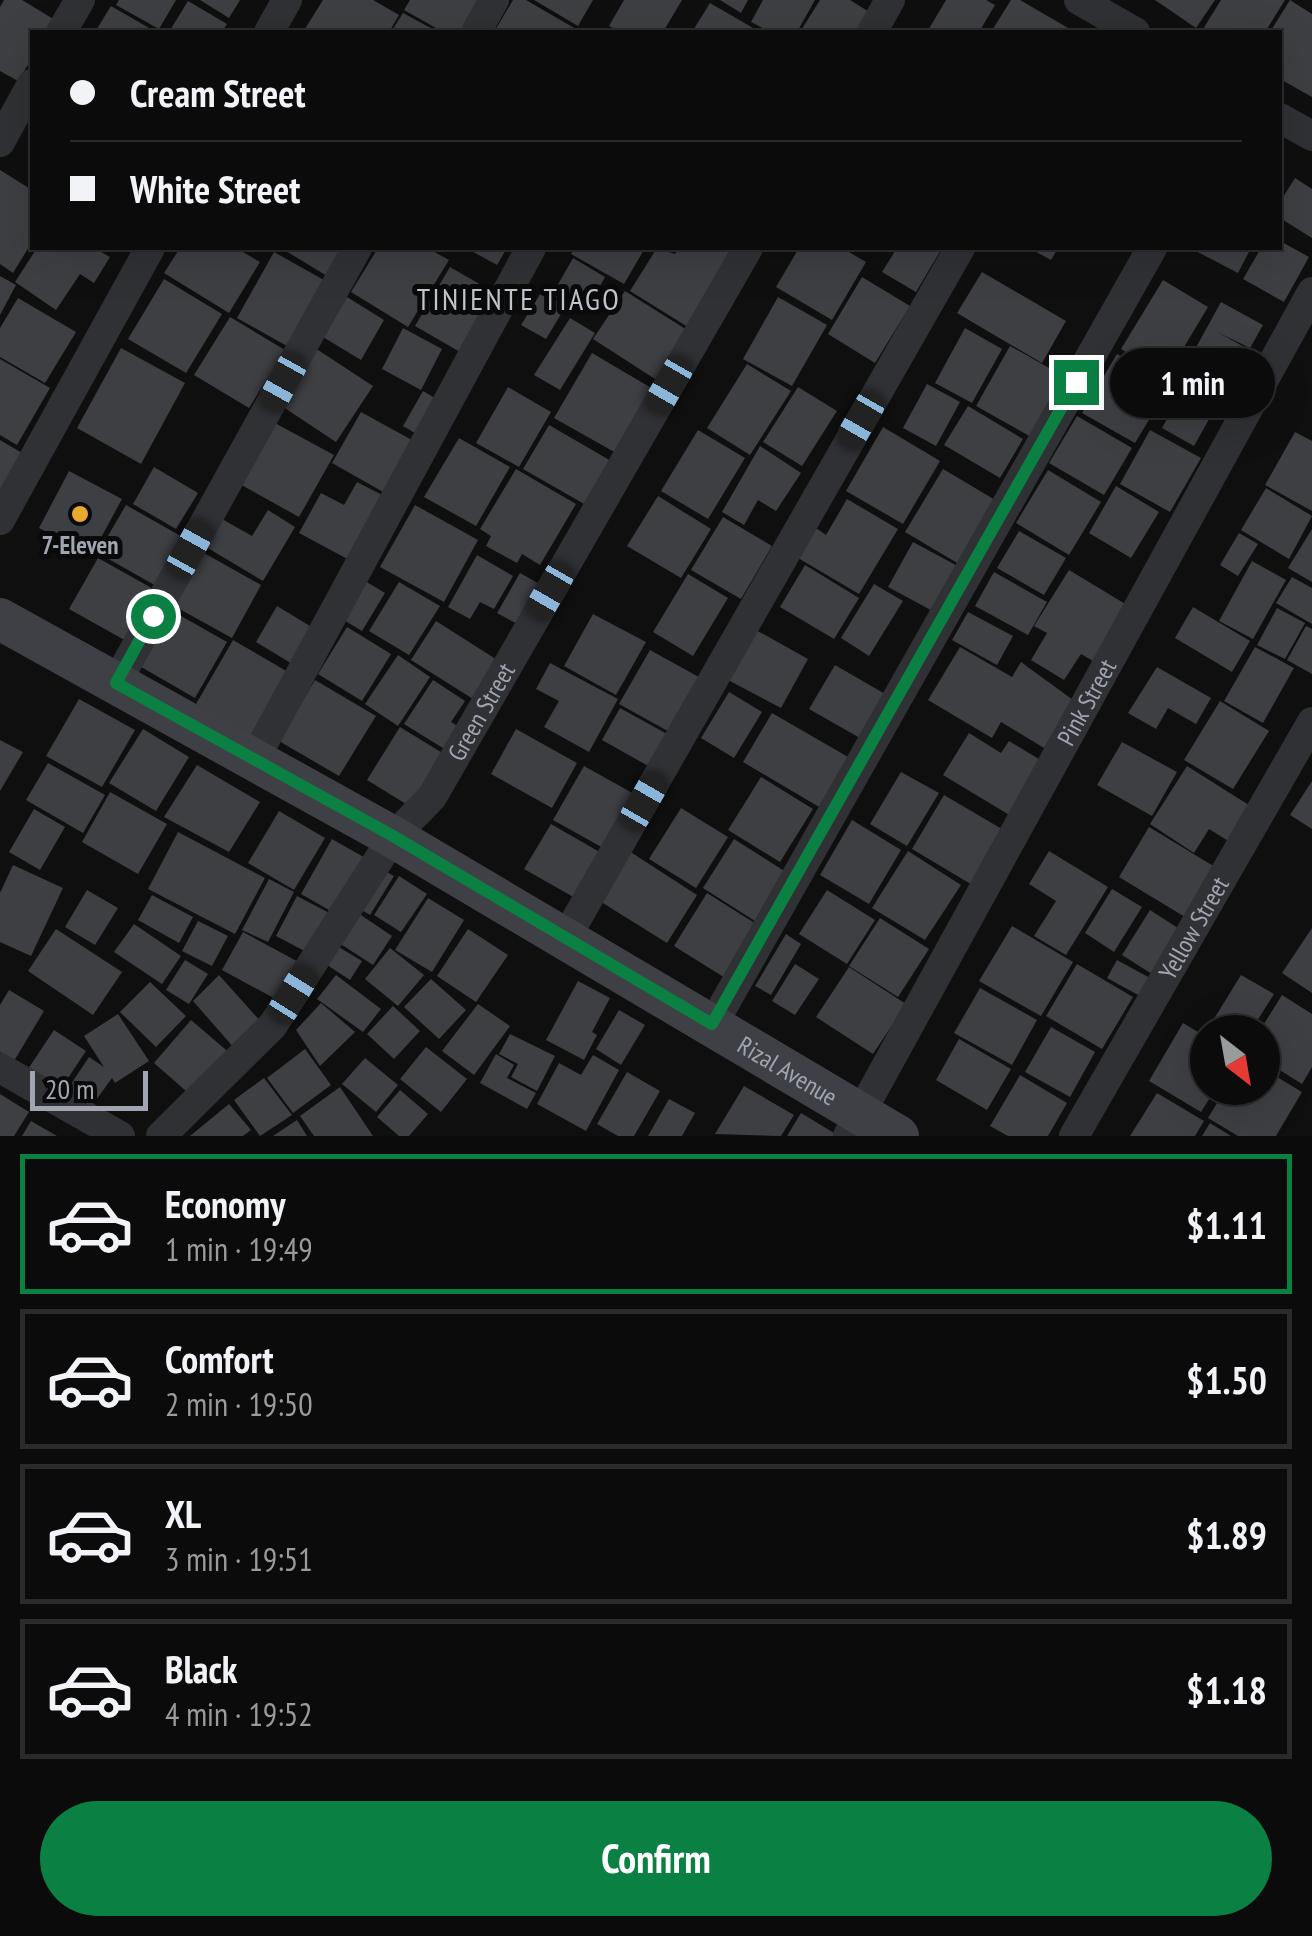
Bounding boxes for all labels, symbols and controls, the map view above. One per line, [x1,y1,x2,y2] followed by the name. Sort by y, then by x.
[130,68,306,117] text: Cream Street
[130,164,300,213] text: White Street
[417,279,621,318] district label: TINIENTE TIAGO
[1111,347,1276,417] callout: 1 min
[255,348,311,416] car
[641,352,697,418] car
[1054,360,1099,405] route end
[1160,362,1225,404] text: 1 min
[833,387,889,453] car
[69,503,91,525] marker: 7-Eleven
[162,515,218,583] car
[41,529,119,561] place label: 7-Eleven
[522,558,578,624] car
[131,594,176,639] route start
[1050,653,1123,751] street label: Pink Street
[440,657,522,766] street label: Green Street
[616,768,672,834] car
[1151,871,1236,985] street label: Yellow Street
[264,961,322,1027] car
[1190,1015,1280,1105] north arrow
[1190,1015,1280,1105] map controls
[732,1029,843,1112] street label: Rizal Avenue
[30,1066,148,1110] scale bar
[45,1070,94,1107] text: 20 m
[45,1179,135,1269] icon: car
[165,1179,285,1228] text: Economy
[1186,1200,1267,1249] text: $1.11
[165,1228,313,1270] text: 1 min · 19:49
[45,1334,135,1424] icon: car
[165,1334,274,1383] text: Comfort
[1186,1355,1267,1404] text: $1.50
[165,1383,313,1425] text: 2 min · 19:50
[45,1489,135,1579] icon: car
[165,1489,201,1538] text: XL
[1186,1510,1267,1559] text: $1.89
[165,1538,313,1580] text: 3 min · 19:51
[45,1644,135,1734] icon: car
[165,1644,238,1693] text: Black
[1186,1665,1267,1714] text: $1.18
[165,1693,313,1735] text: 4 min · 19:52
[40,1801,1272,1916] button: Confirm

